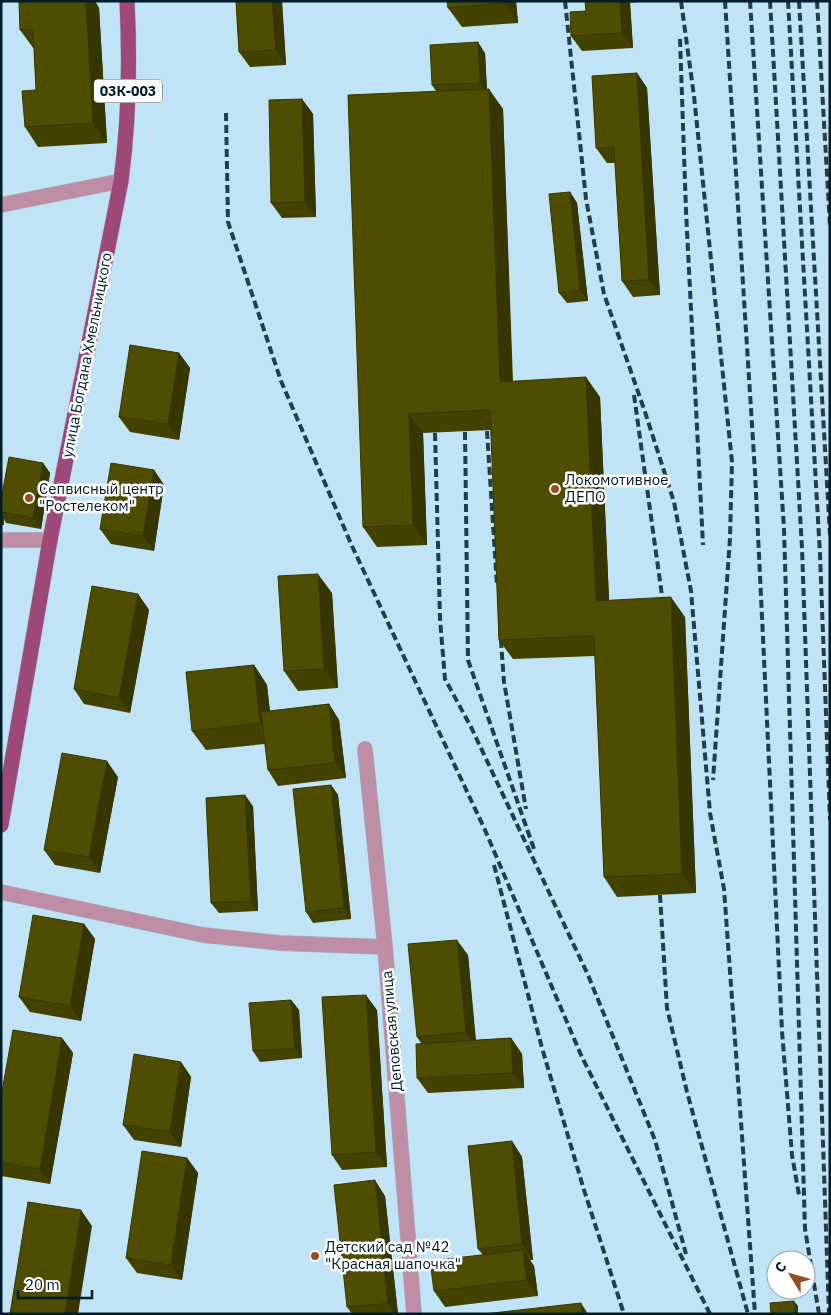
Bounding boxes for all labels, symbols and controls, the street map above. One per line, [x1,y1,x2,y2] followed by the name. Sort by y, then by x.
[94,80,162,102] road number: 03К-003
[57,251,116,459] street label: улица Богдана Хмельницкого
[565,470,668,506] place label: Локомотивное ДЕПО
[39,479,164,515] place label: Сепвисный центр "Ростелеком"
[549,483,561,495] marker: Локомотивное ДЕПО
[23,492,35,504] marker: Сепвисный центр "Ростелеком"
[377,970,406,1092] street label: Деповская улица
[325,1237,461,1273] place label: Детский сад №42 "Красная шапочка"
[309,1250,321,1262] marker: Детский сад №42 "Красная шапочка"
[766,1250,816,1300] north arrow
[771,1258,791,1276] text: С
[18,1268,91,1300] scale bar
[25,1275,60,1294] text: 20 m

